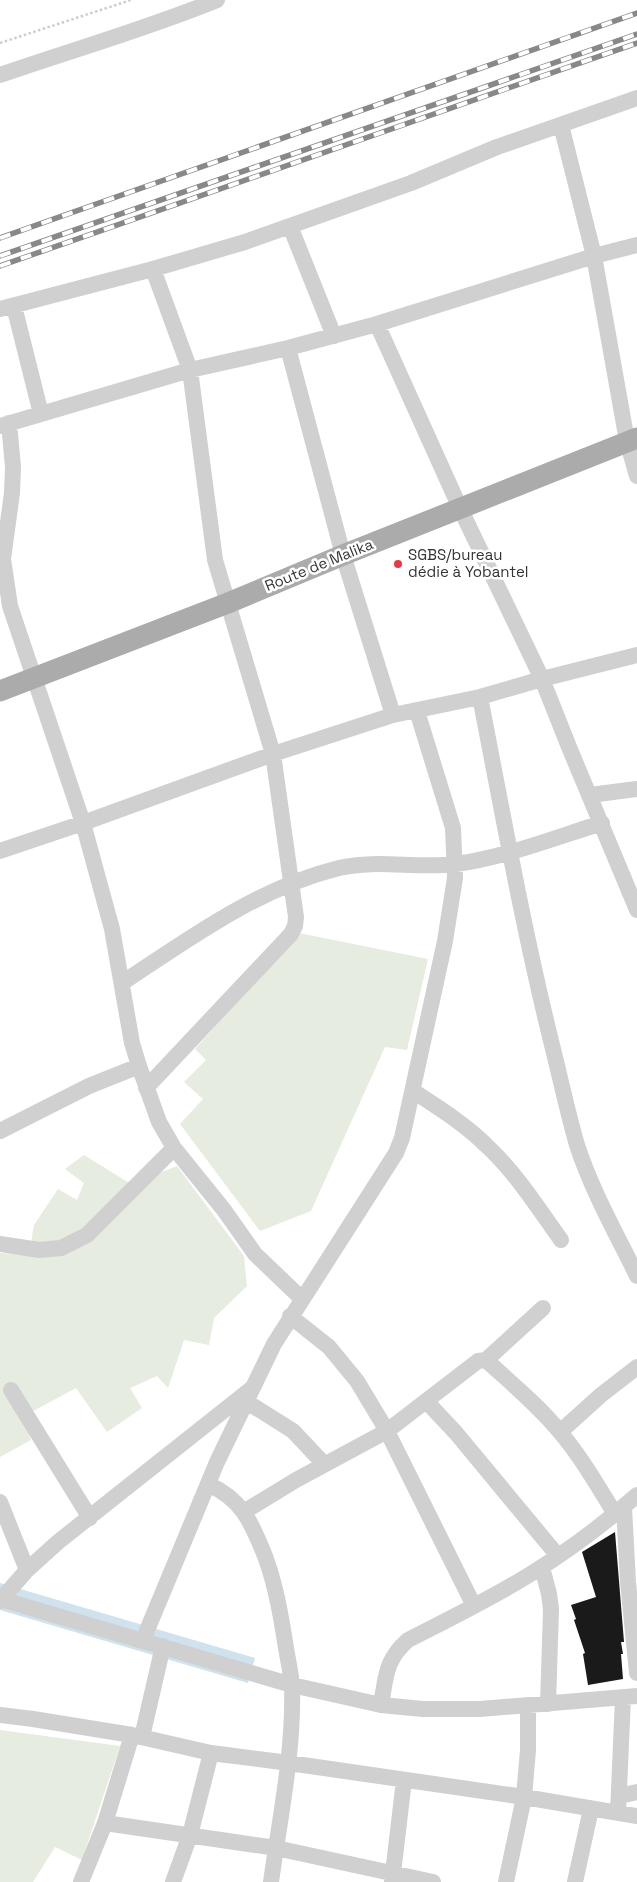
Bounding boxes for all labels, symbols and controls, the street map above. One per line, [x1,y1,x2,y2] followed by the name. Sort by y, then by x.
[262,534,376,595] street label: Route de Malika
[408,545,528,581] place label: SGBS/bureau dédie à Yobantel
[392,558,404,570] marker: SGBS/bureau dédie à Yobantel

